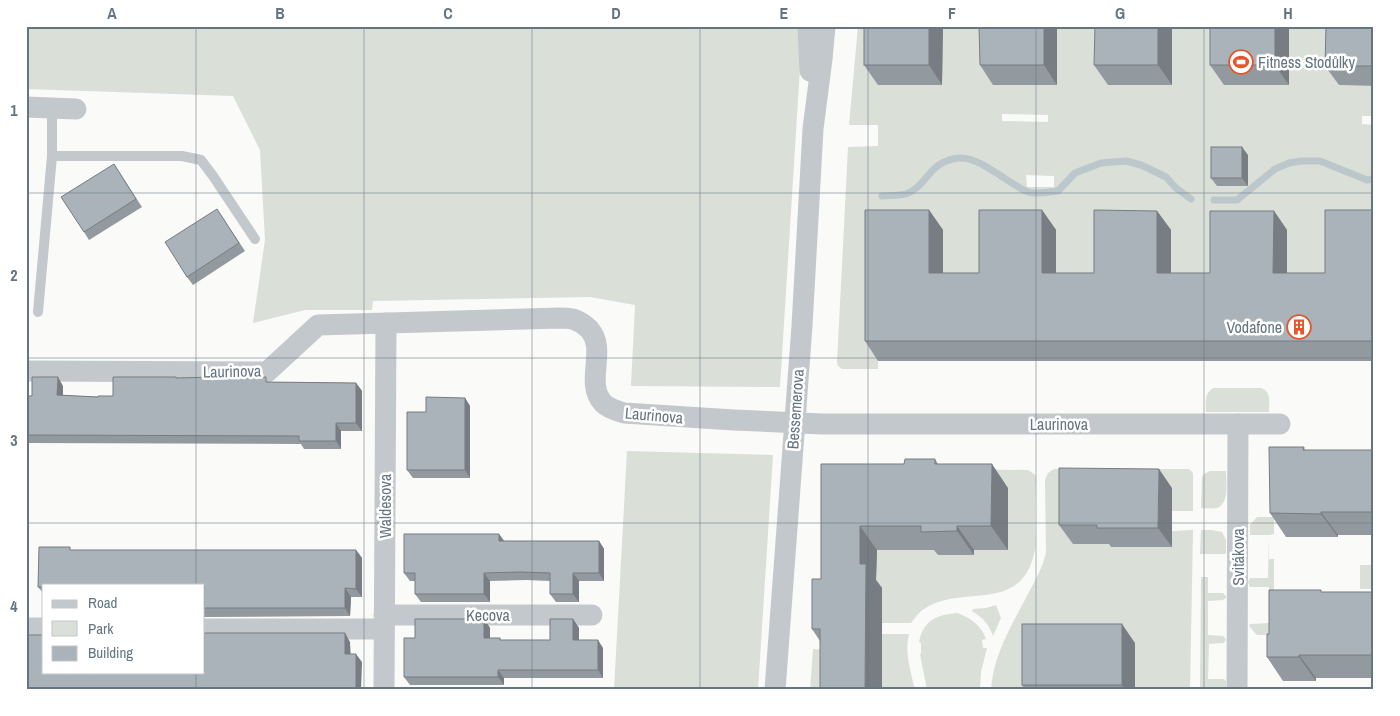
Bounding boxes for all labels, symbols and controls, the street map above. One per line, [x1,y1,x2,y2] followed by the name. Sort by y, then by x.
[107,2,117,24] text: A
[275,2,285,24] text: B
[443,2,453,24] text: C
[611,2,621,24] text: D
[780,2,789,24] text: E
[948,2,956,24] text: F
[1115,2,1125,24] text: G
[1283,2,1293,24] text: H
[1228,49,1254,75] sports icon: Fitness Stodůlky
[1258,51,1355,73] place label: Fitness Stodůlky
[10,99,18,121] text: 1
[10,264,18,286] text: 2
[1286,314,1312,340] building icon: Vodafone
[1227,316,1282,338] place label: Vodafone
[203,359,262,383] street label: Laurinova
[781,368,809,450] street label: Bessemerova
[624,401,685,429] street label: Laurinova
[1030,413,1089,435] street label: Laurinova
[10,429,18,451] text: 3
[374,473,396,538] street label: Waldesova
[1227,527,1249,586] street label: Svitákova
[42,584,205,674] legend
[88,592,117,613] text: Road
[10,595,18,617] text: 4
[466,604,511,626] street label: Kecova
[88,618,114,639] text: Park
[88,642,133,663] text: Building

